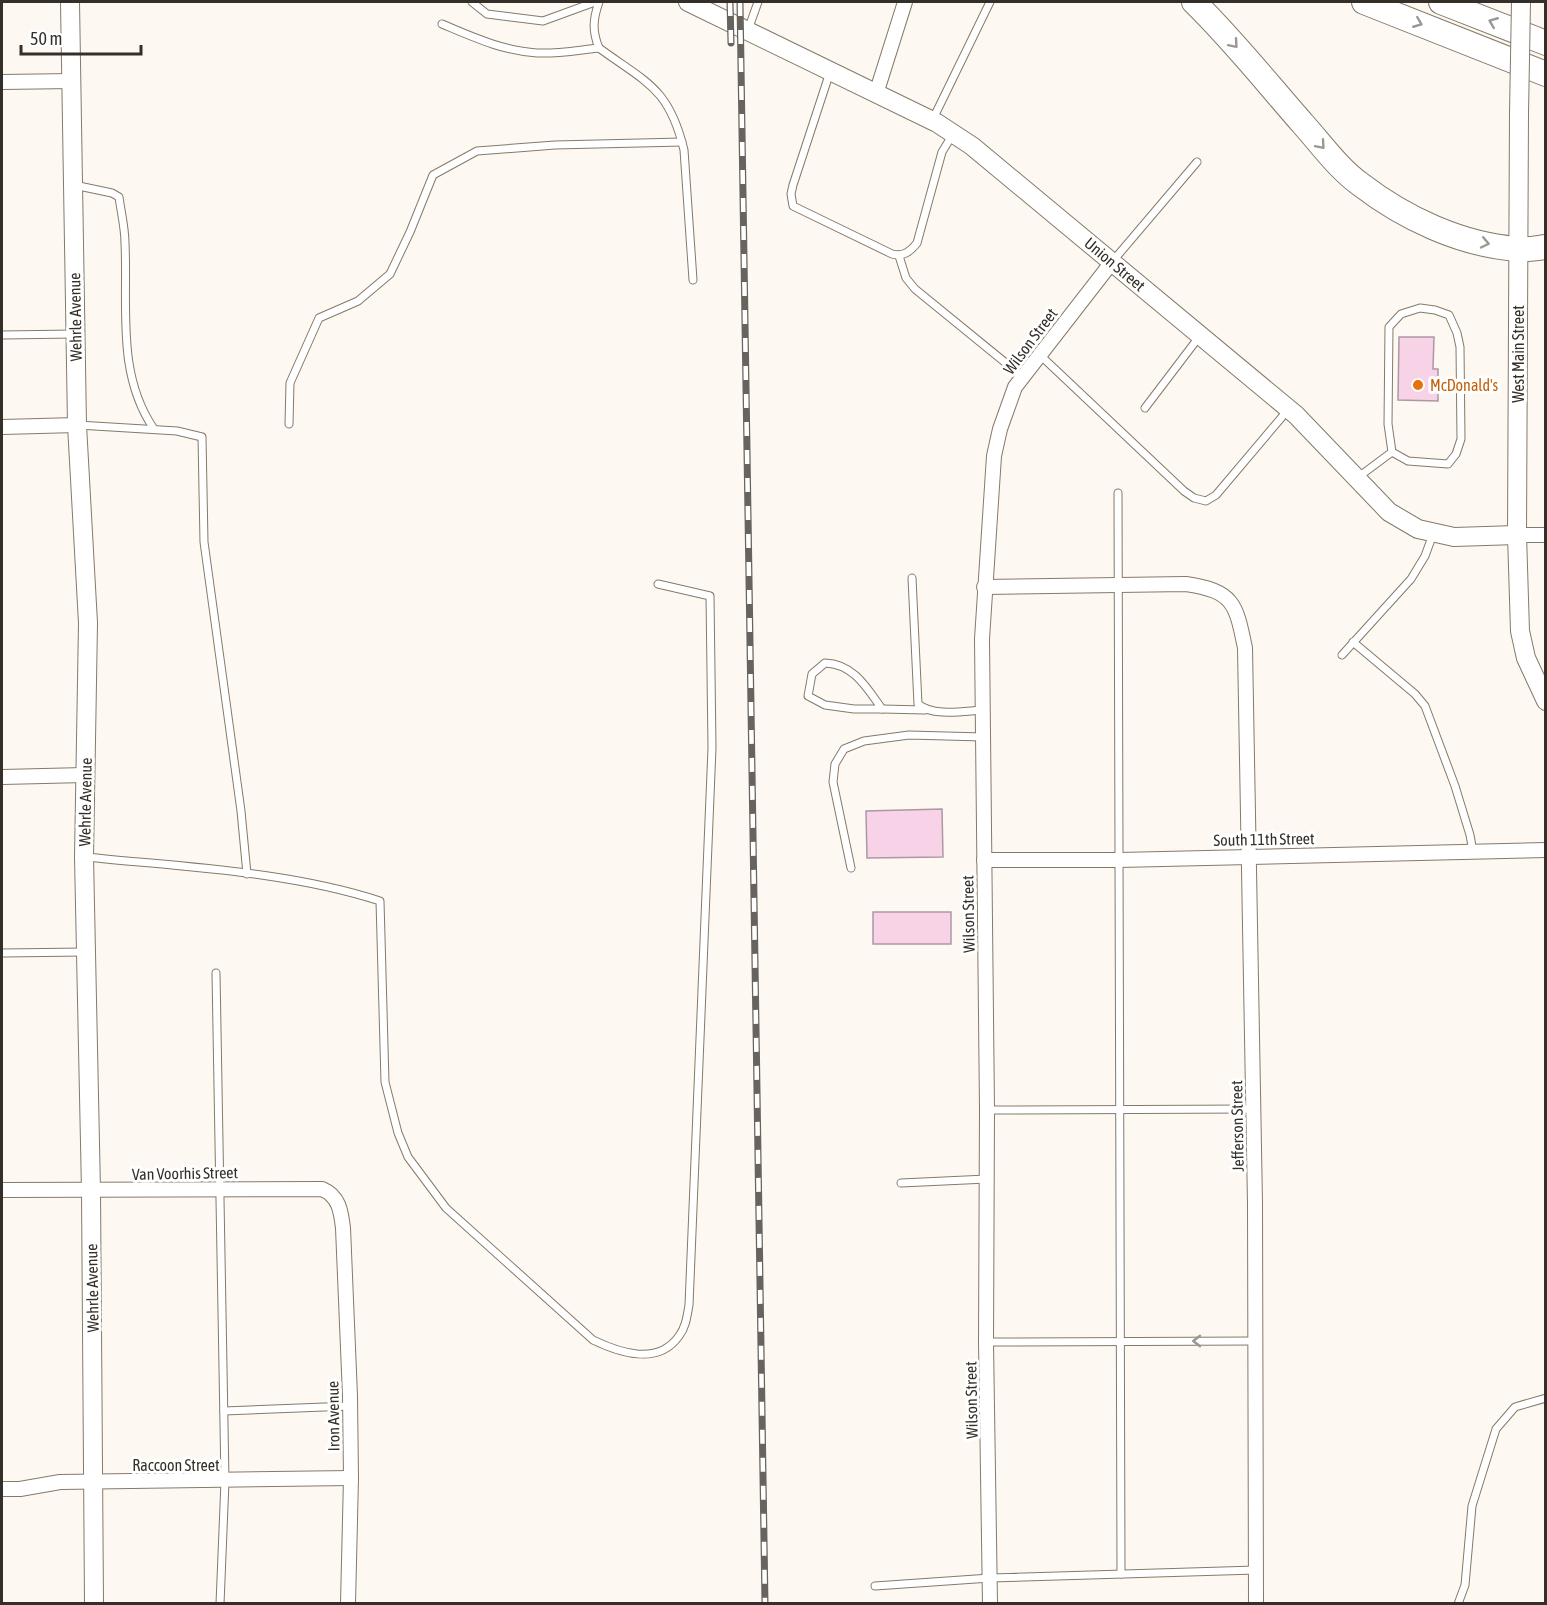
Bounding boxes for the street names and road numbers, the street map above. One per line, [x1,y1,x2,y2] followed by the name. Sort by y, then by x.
[1081,233,1149,295] street label: Union Street
[65,272,85,362] street label: Wehrle Avenue
[999,304,1061,377] street label: Wilson Street
[1509,305,1527,403] street label: West Main Street
[75,757,95,847] street label: Wehrle Avenue
[1213,829,1315,849] street label: South 11th Street
[958,875,978,953] street label: Wilson Street
[1227,1080,1247,1172] street label: Jefferson Street
[132,1163,239,1183] street label: Van Voorhis Street
[82,1243,102,1333] street label: Wehrle Avenue
[961,1361,981,1439] street label: Wilson Street
[323,1381,343,1451] street label: Iron Avenue
[132,1456,220,1474] street label: Raccoon Street

